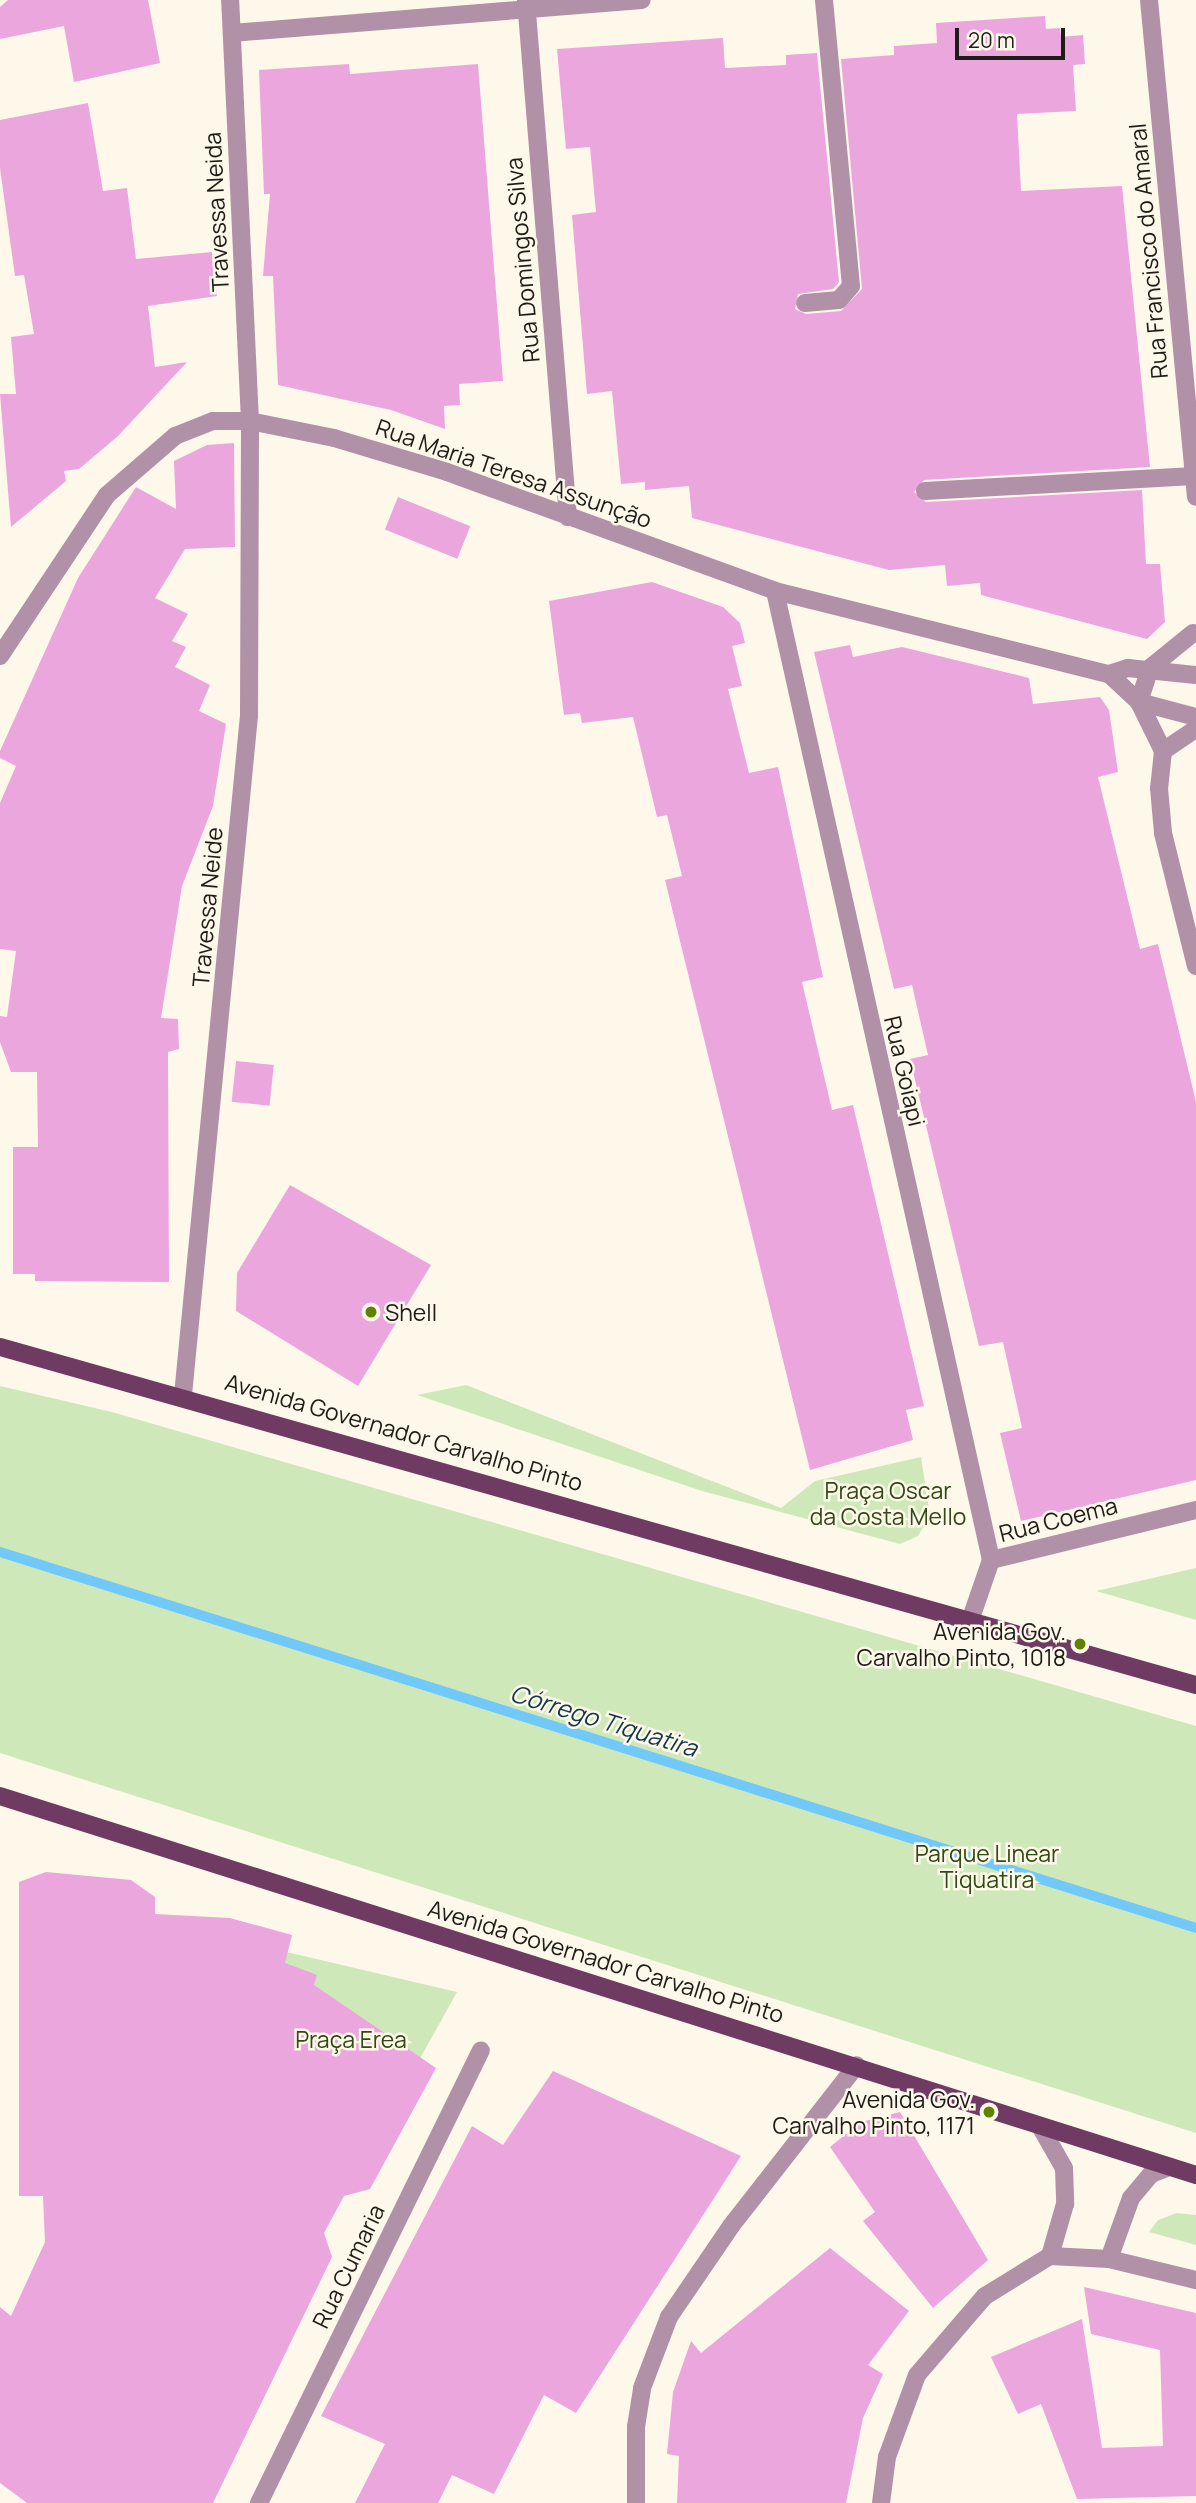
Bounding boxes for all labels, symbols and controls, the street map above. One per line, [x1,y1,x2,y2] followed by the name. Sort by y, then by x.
[958,14,1068,58] scale bar
[968,26,1015,54] text: 20 m
[1123,122,1173,380] street label: Rua Francisco do Amaral
[198,131,234,293] street label: Travessa Neida
[499,156,545,364] street label: Rua Domingos Silva
[372,413,656,533] street label: Rua Maria Teresa Assunção
[186,826,228,988] street label: Travessa Neide
[879,1013,931,1129] street label: Rua Goiapi
[385,1298,437,1326] place label: Shell
[363,1304,379,1320] marker: Shell
[222,1368,586,1496] street label: Avenida Governador Carvalho Pinto
[810,1476,966,1530] park label: Praça Oscar da Costa Mello
[996,1491,1120,1547] street label: Rua Coema
[857,1617,1066,1671] place label: Avenida Gov. Carvalho Pinto, 1018
[1072,1636,1088,1652] marker: Avenida Gov. Carvalho Pinto, 1018
[507,1678,701,1762] water label: Córrego Tiquatira
[915,1839,1059,1893] park label: Parque Linear Tiquatira
[425,1894,787,2028] street label: Avenida Governador Carvalho Pinto
[295,2025,407,2053] park label: Praça Erea
[772,2085,975,2139] place label: Avenida Gov. Carvalho Pinto, 1171
[981,2104,997,2120] marker: Avenida Gov. Carvalho Pinto, 1171
[306,2200,390,2332] street label: Rua Cumaria

